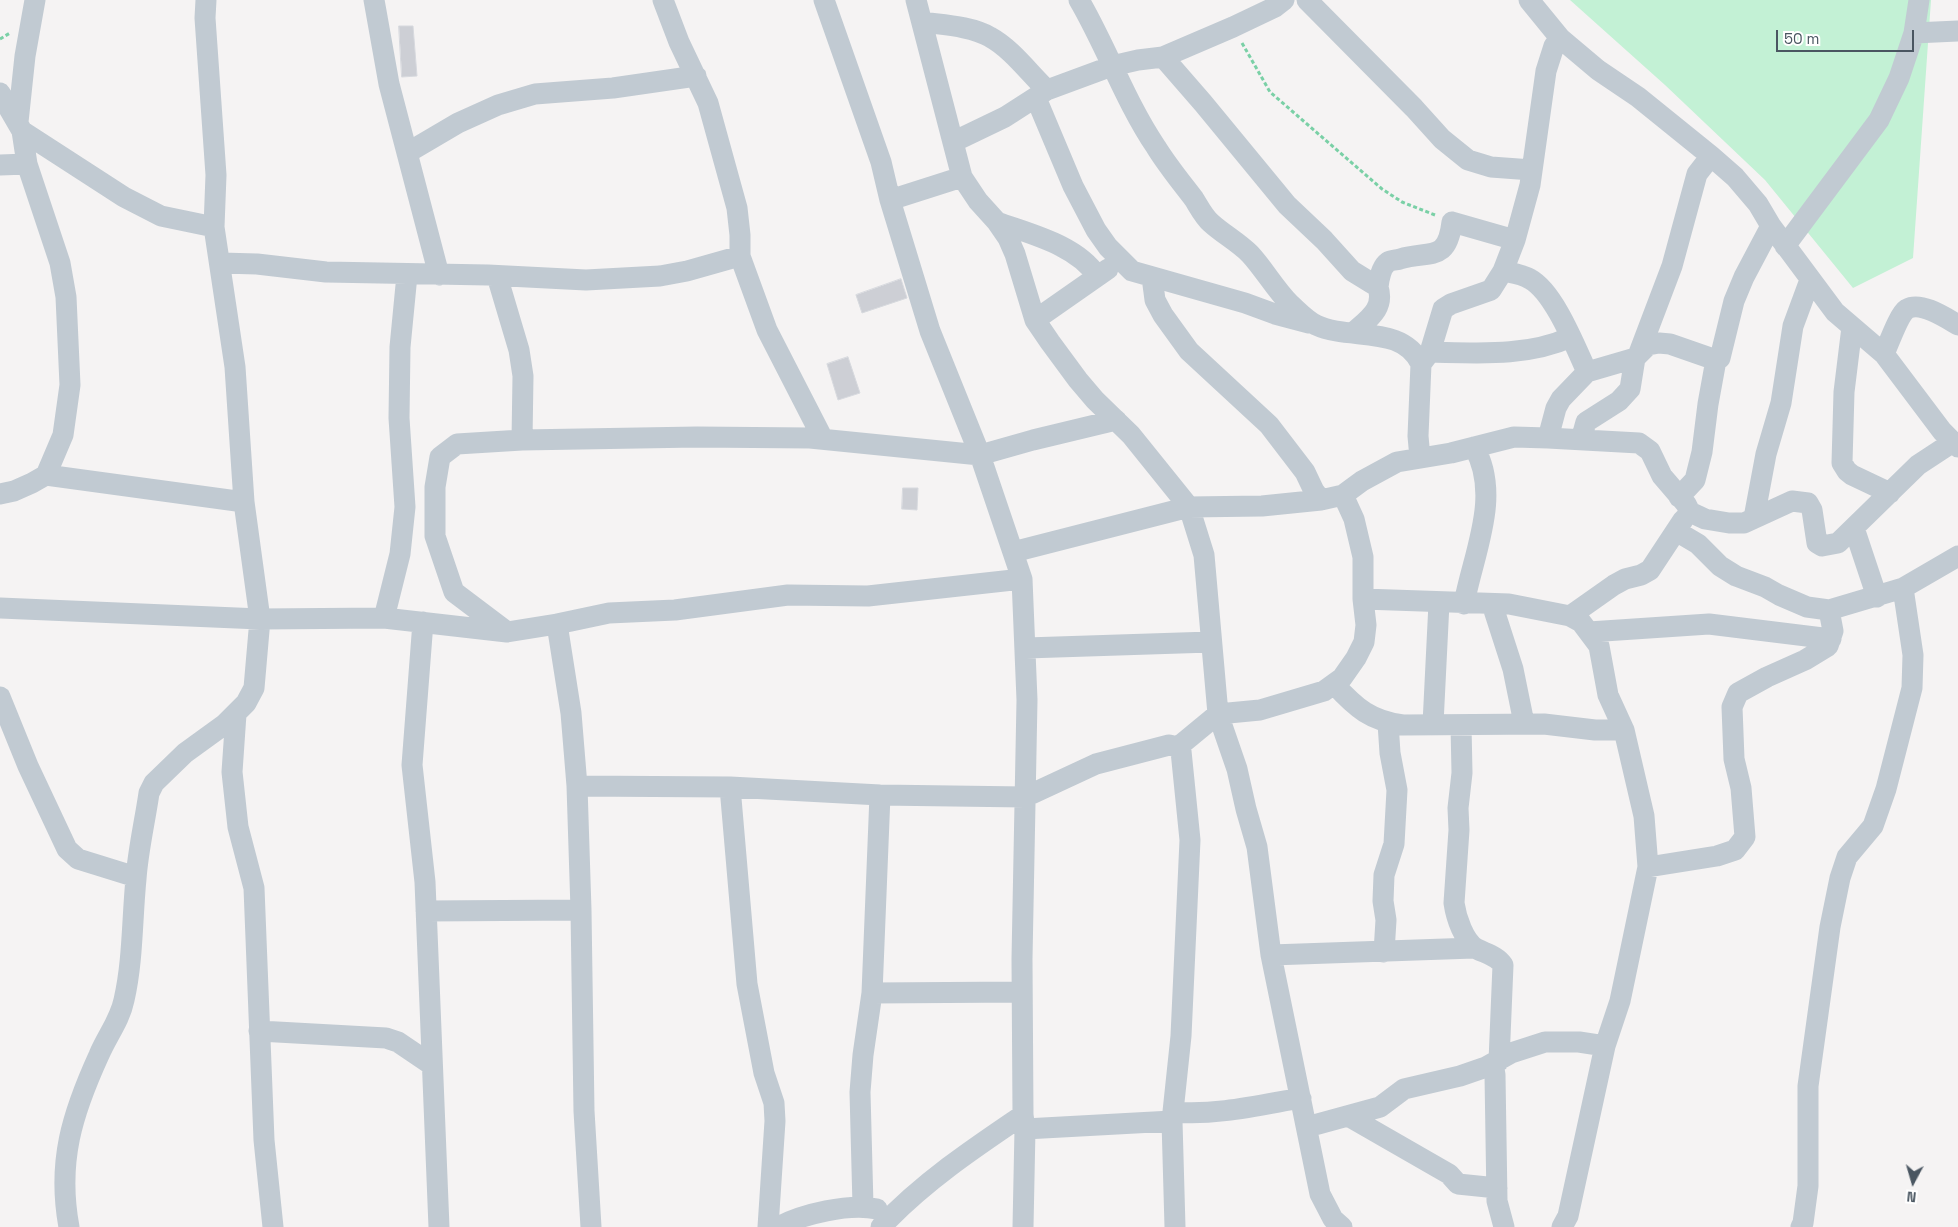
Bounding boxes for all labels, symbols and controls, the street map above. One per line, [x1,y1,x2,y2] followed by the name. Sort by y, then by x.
[1778,20,1916,52] scale bar
[1784,29,1819,48] text: 50 m
[1888,1157,1938,1207] north arrow
[1906,1187,1917,1206] text: N

